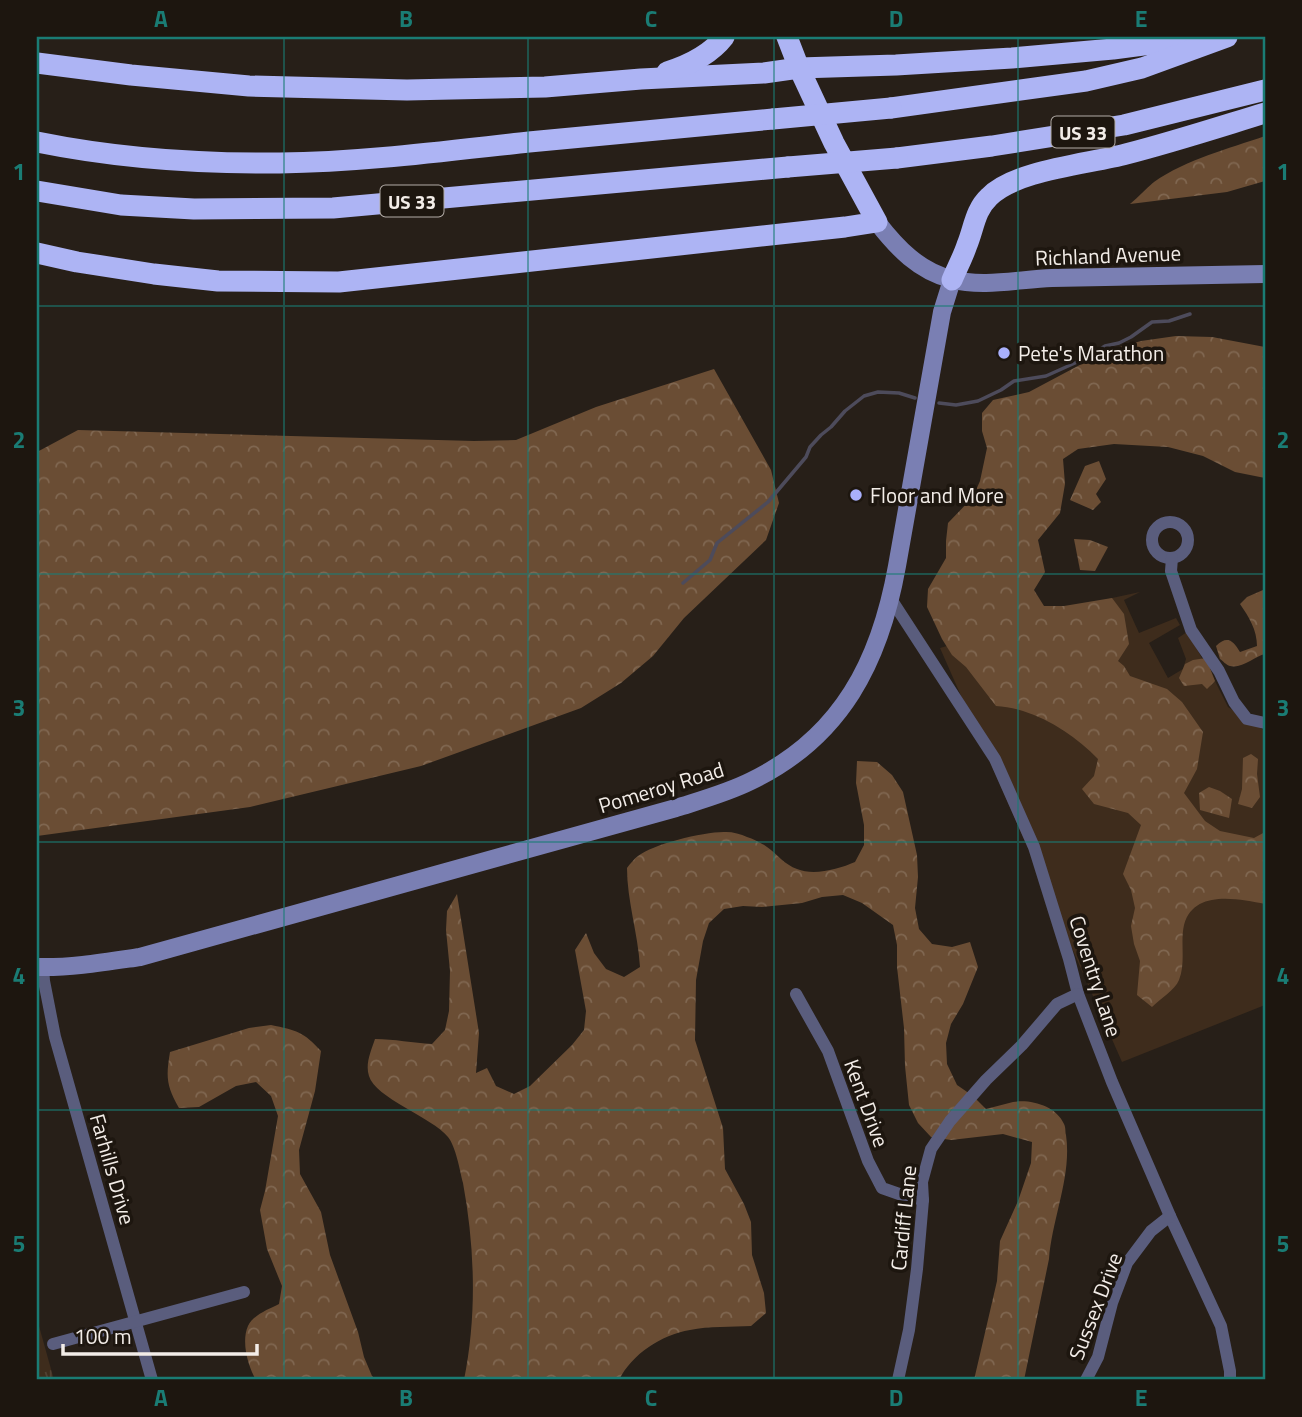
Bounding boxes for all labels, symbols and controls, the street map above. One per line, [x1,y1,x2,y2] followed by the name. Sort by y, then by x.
[154,1,168,36] text: A
[399,1,413,36] text: B
[645,1,657,36] text: C
[889,1,903,36] text: D
[1135,1,1147,36] text: E
[1052,116,1114,148] road number: US 33
[13,154,25,189] text: 1
[1277,154,1289,189] text: 1
[380,186,444,216] road number: US 33
[1034,236,1182,274] street label: Richland Avenue
[1018,337,1164,369] place label: Pete's Marathon
[996,345,1012,361] marker: Pete's Marathon
[13,422,25,457] text: 2
[1277,422,1289,457] text: 2
[870,479,1004,511] place label: Floor and More
[848,487,864,503] marker: Floor and More
[13,690,25,725] text: 3
[1277,690,1289,725] text: 3
[594,753,728,821] street label: Pomeroy Road
[1061,911,1131,1041] street label: Coventry Lane
[13,958,25,993] text: 4
[1277,958,1289,993] text: 4
[836,1055,898,1151] street label: Kent Drive
[82,1110,144,1228] street label: Farhills Drive
[882,1164,924,1272] street label: Cardiff Lane
[13,1226,25,1261] text: 5
[1277,1226,1289,1261] text: 5
[1060,1248,1130,1364] street label: Sussex Drive
[63,1312,257,1356] scale bar
[74,1320,131,1352] text: 100 m
[154,1380,168,1415] text: A
[399,1380,413,1415] text: B
[645,1380,657,1415] text: C
[889,1380,903,1415] text: D
[1135,1380,1147,1415] text: E

